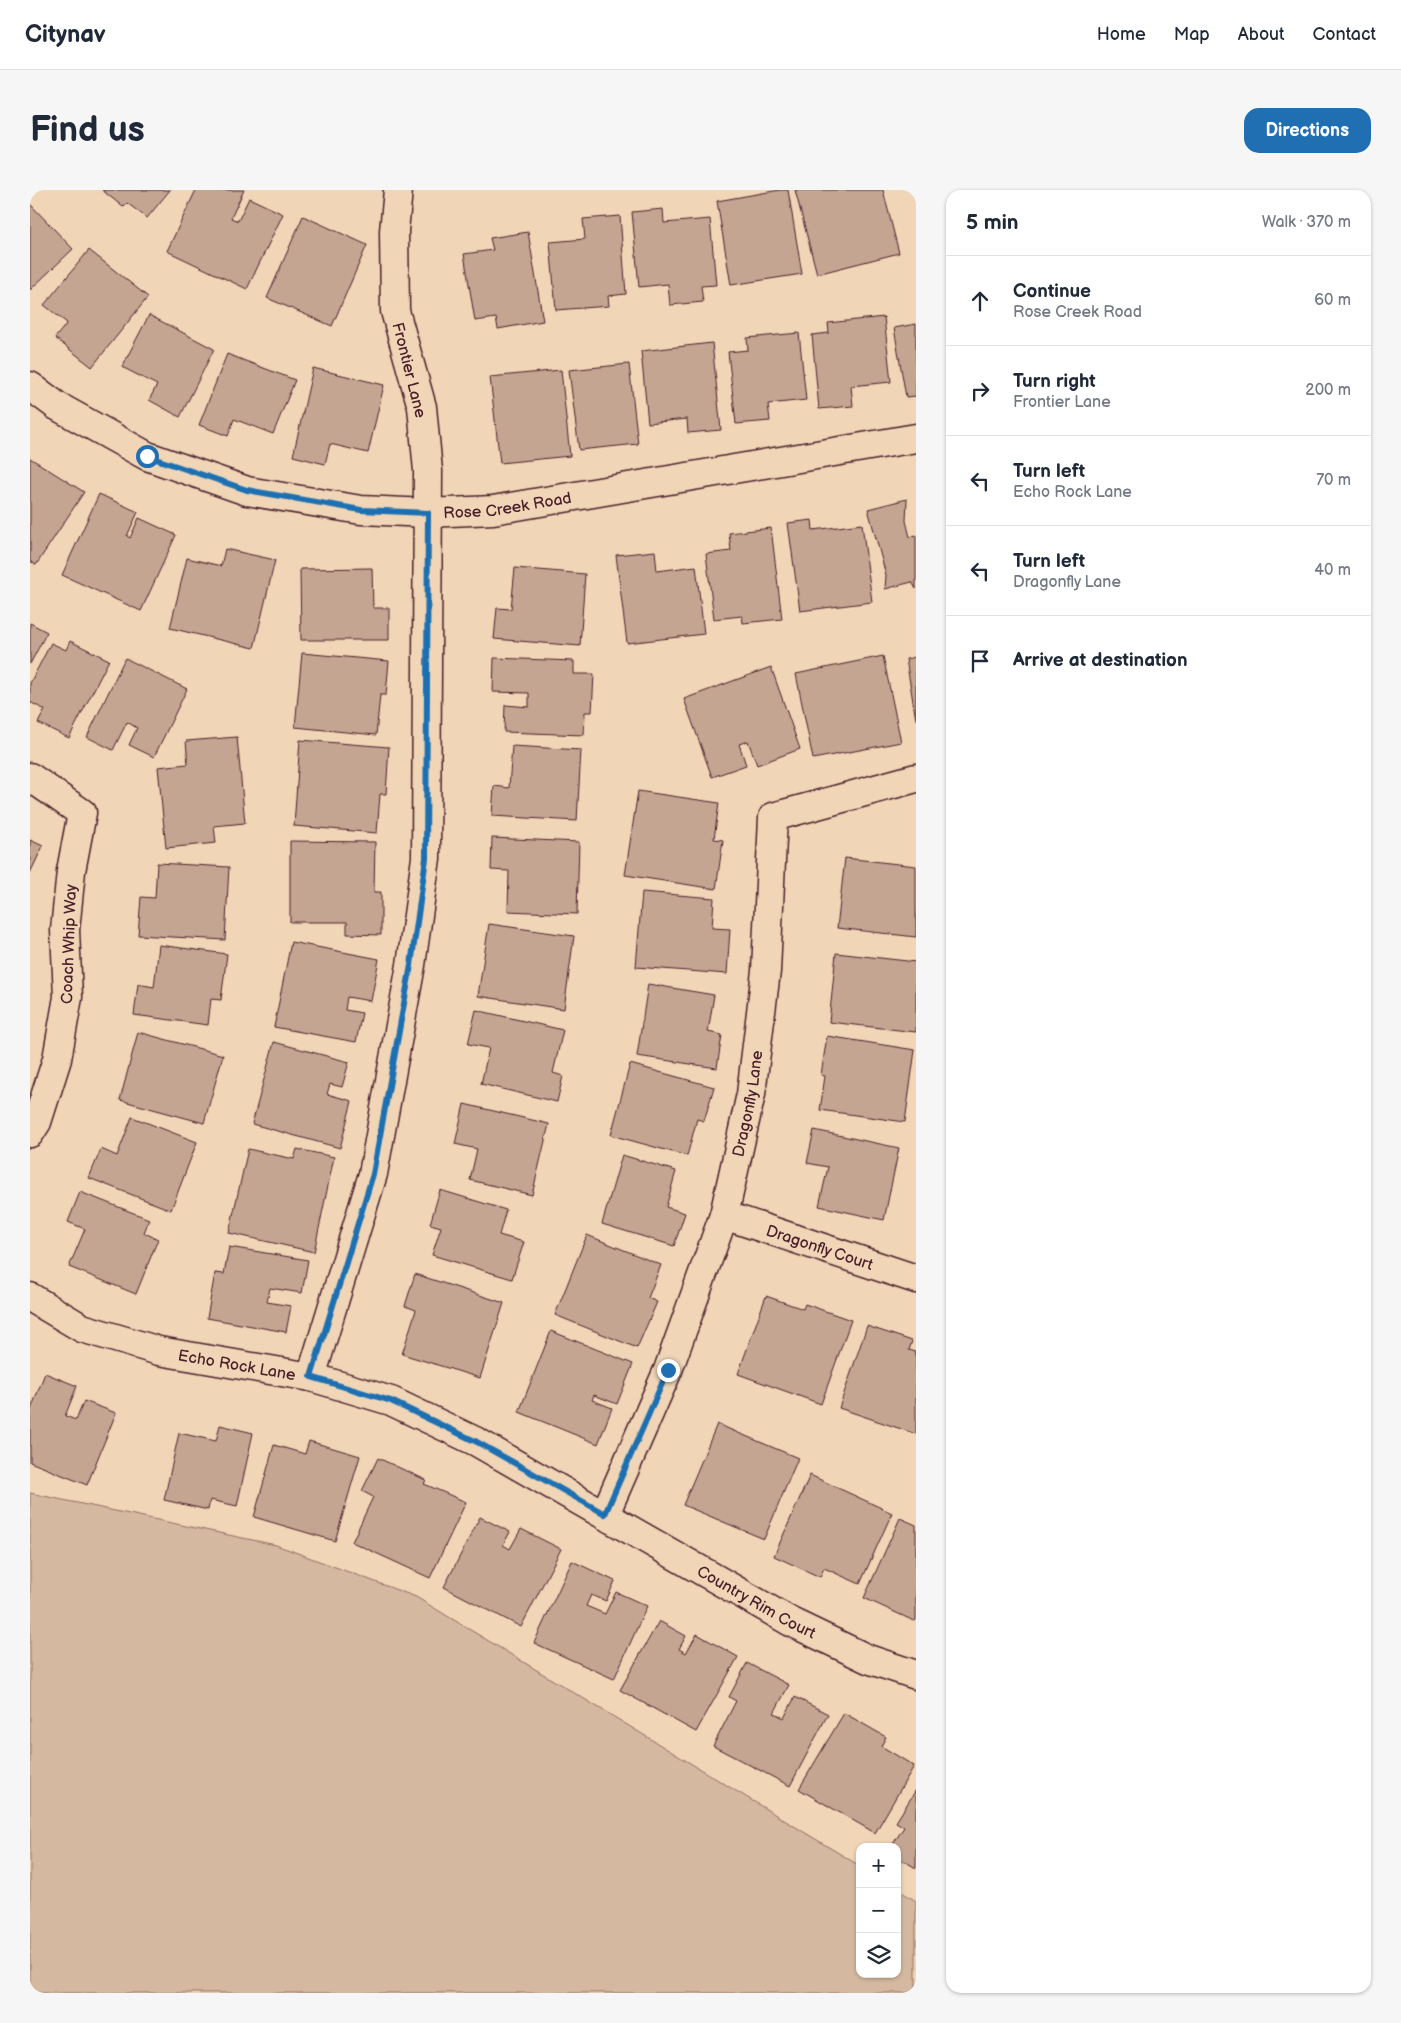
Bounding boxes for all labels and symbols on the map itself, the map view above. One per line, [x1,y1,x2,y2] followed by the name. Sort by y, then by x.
[388,321,430,421] street label: Frontier Lane
[136,445,159,468] route start
[443,489,573,523] street label: Rose Creek Road
[58,883,81,1004] street label: Coach Whip Way
[729,1049,767,1159] street label: Dragonfly Lane
[763,1222,875,1275] street label: Dragonfly Court
[177,1346,297,1385] street label: Echo Rock Lane
[657,1359,680,1382] route end
[693,1562,819,1644] street label: Country Rim Court

